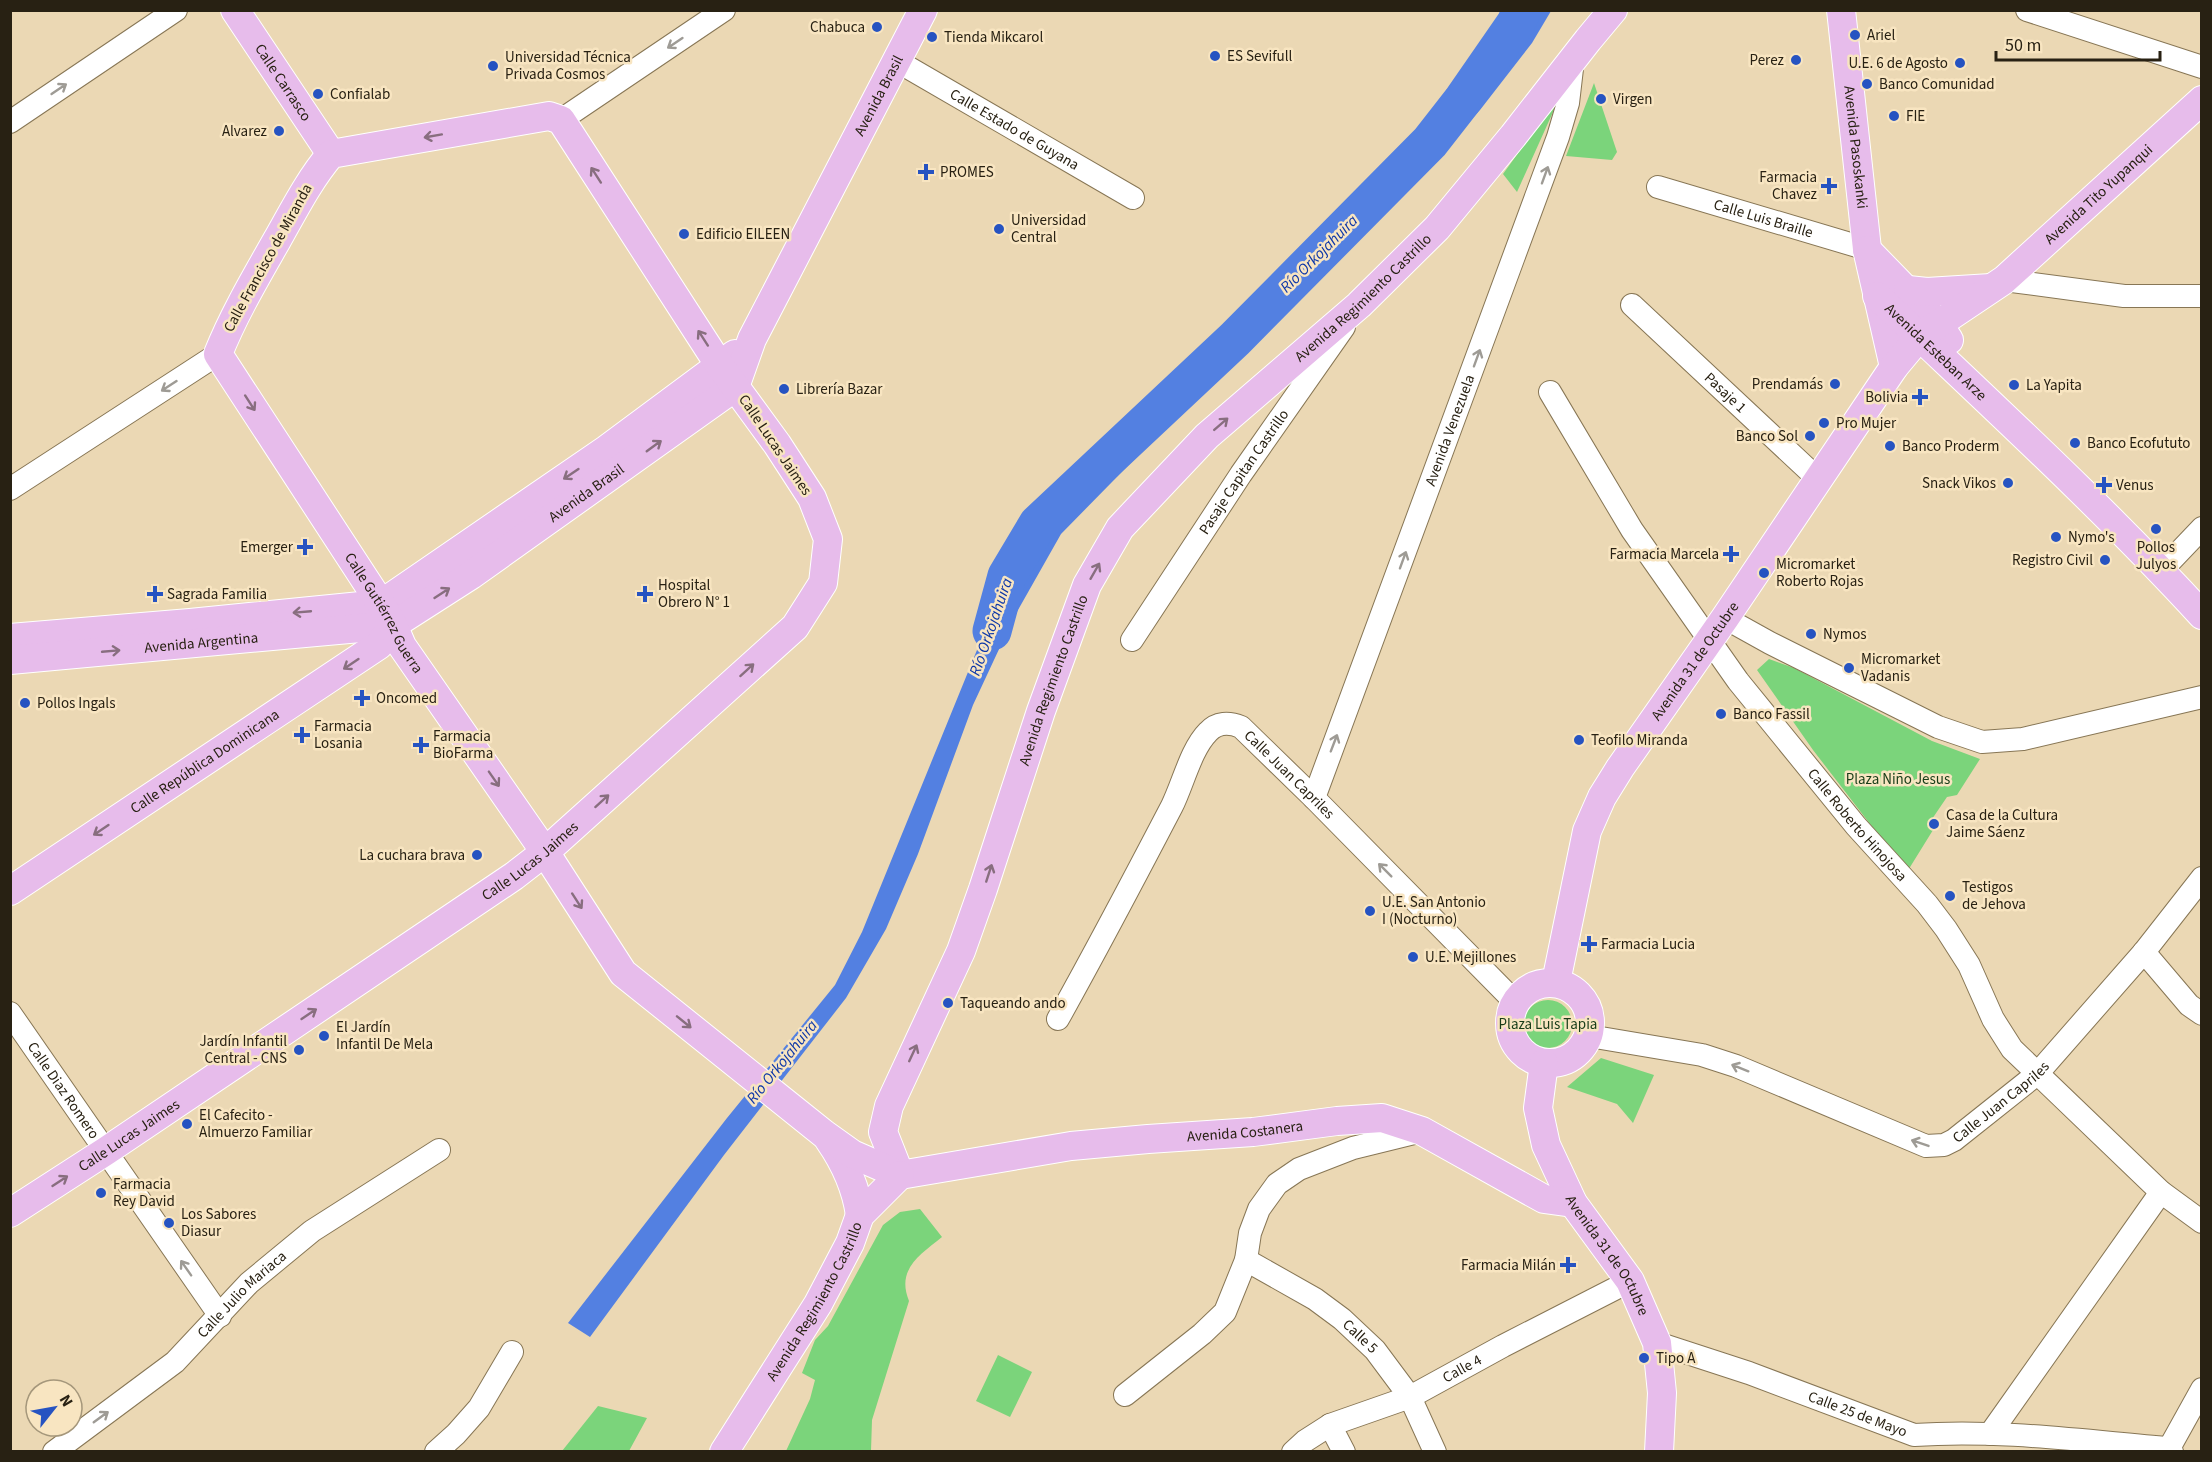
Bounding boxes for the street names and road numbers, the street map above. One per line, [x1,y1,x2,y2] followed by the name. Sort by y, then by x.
[250,40,317,125] street label: Calle Carrasco
[849,51,908,140] street label: Avenida Brasil
[946,83,1083,175] street label: Calle Estado de Guyana
[1839,85,1873,210] street label: Avenida Pasoskanki
[2039,139,2157,249] street label: Avenida Tito Yupanqui
[219,180,317,336] street label: Calle Francisco de Miranda
[1711,194,1816,243] street label: Calle Luis Braille
[1290,229,1436,367] street label: Avenida Regimiento Castrillo
[1880,298,1991,405] street label: Avenida Esteban Arze
[1700,367,1751,418] street label: Pasaje 1
[1420,372,1480,489] street label: Avenida Venezuela
[733,390,817,500] street label: Calle Lucas Jaimes
[1194,405,1294,538] street label: Pasaje Capitan Castrillo
[544,459,628,527] street label: Avenida Brasil
[340,548,428,677] street label: Calle Gutiérrez Guerra
[1013,592,1093,768] street label: Avenida Regimiento Castrillo
[1646,597,1744,725] street label: Avenida 31 de Octubre
[143,627,259,658] street label: Avenida Argentina
[126,704,283,819] street label: Calle República Dominicana
[1240,725,1340,824] street label: Calle Juan Capriles
[1803,764,1912,886] street label: Calle Roberto Hinojosa
[477,817,583,906] street label: Calle Lucas Jaimes
[23,1038,105,1143] street label: Calle Diaz Romero
[1948,1057,2054,1148] street label: Calle Juan Capriles
[74,1094,184,1177] street label: Calle Lucas Jaimes
[1186,1115,1304,1147] street label: Avenida Costanera
[1560,1192,1654,1319] street label: Avenida 31 de Octubre
[761,1219,867,1385] street label: Avenida Regimiento Castrillo
[192,1246,291,1343] street label: Calle Julio Mariaca
[1338,1314,1383,1358] street label: Calle 5
[1439,1349,1486,1388] street label: Calle 4
[1805,1386,1910,1442] street label: Calle 25 de Mayo

